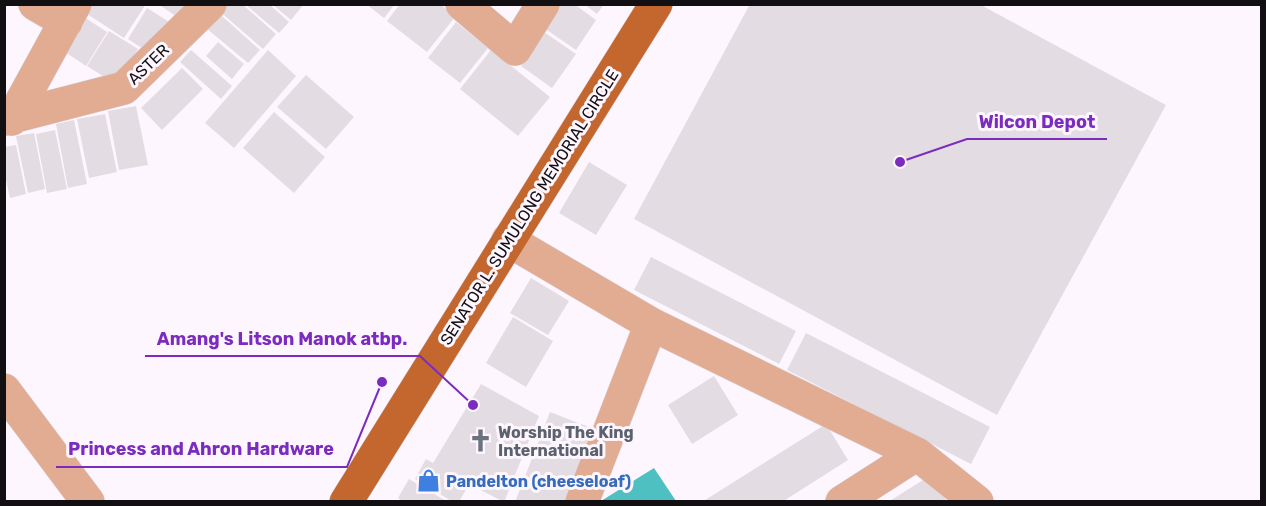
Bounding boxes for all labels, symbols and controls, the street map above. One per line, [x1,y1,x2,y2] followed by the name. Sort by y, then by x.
[124,40,173,89] street label: ASTER
[436,66,623,348] street label: SENATOR L. SUMULONG MEMORIAL CIRCLE
[967,103,1107,139] callout: Wilcon Depot
[979,111,1095,133] text: Wilcon Depot
[145,320,420,356] callout: Amang's Litson Manok atbp.
[157,328,407,350] text: Amang's Litson Manok atbp.
[498,423,634,460] place label: Worship The King International
[467,428,493,454] church icon: Worship The King International
[56,431,347,467] callout: Princess and Ahron Hardware
[68,438,334,460] text: Princess and Ahron Hardware
[415,468,441,494] shop icon: Pandelton (cheeseloaf)
[446,472,631,491] place label: Pandelton (cheeseloaf)

